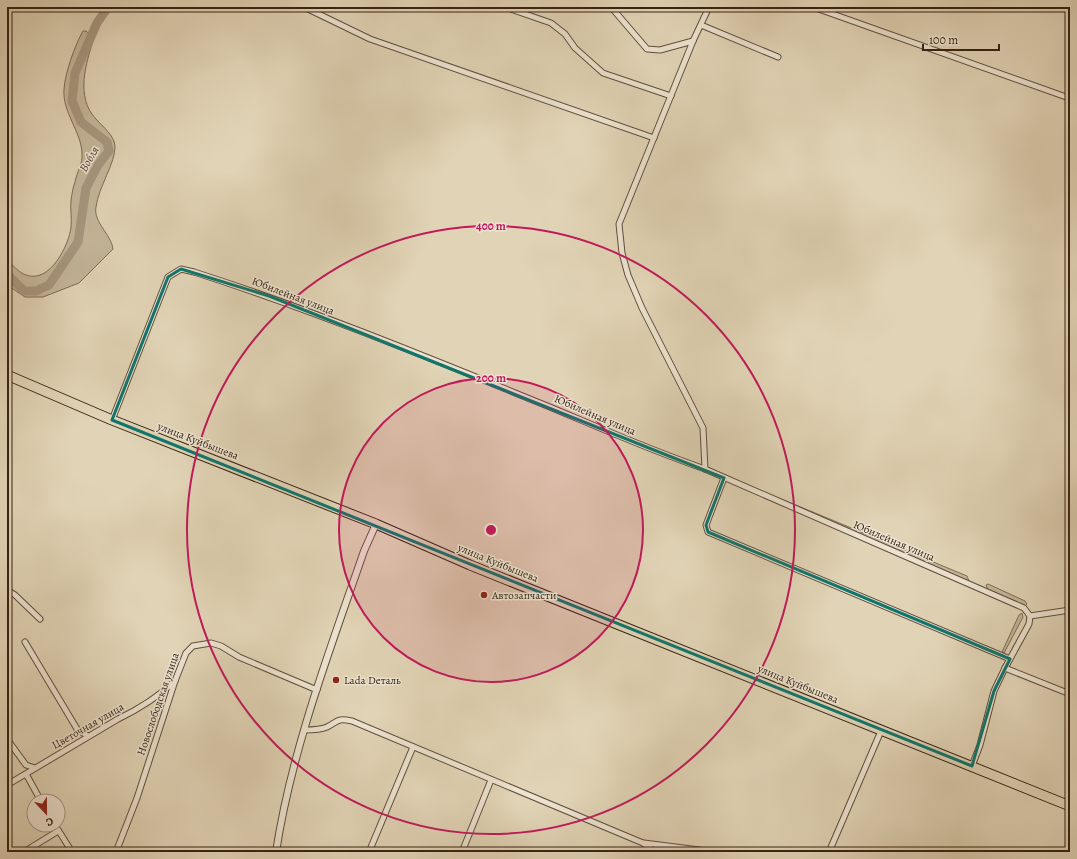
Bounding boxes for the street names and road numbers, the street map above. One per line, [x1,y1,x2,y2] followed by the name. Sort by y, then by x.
[250,273,337,319] street label: Юбилейная улица
[552,391,639,439] street label: Юбилейная улица
[154,418,242,464] street label: улица Куйбышева
[851,517,938,565] street label: Юбилейная улица
[454,540,541,586] street label: улица Куйбышева
[133,650,183,757] street label: Новослободская улица
[754,661,841,707] street label: улица Куйбышева
[49,699,128,753] street label: Цветочная улица

